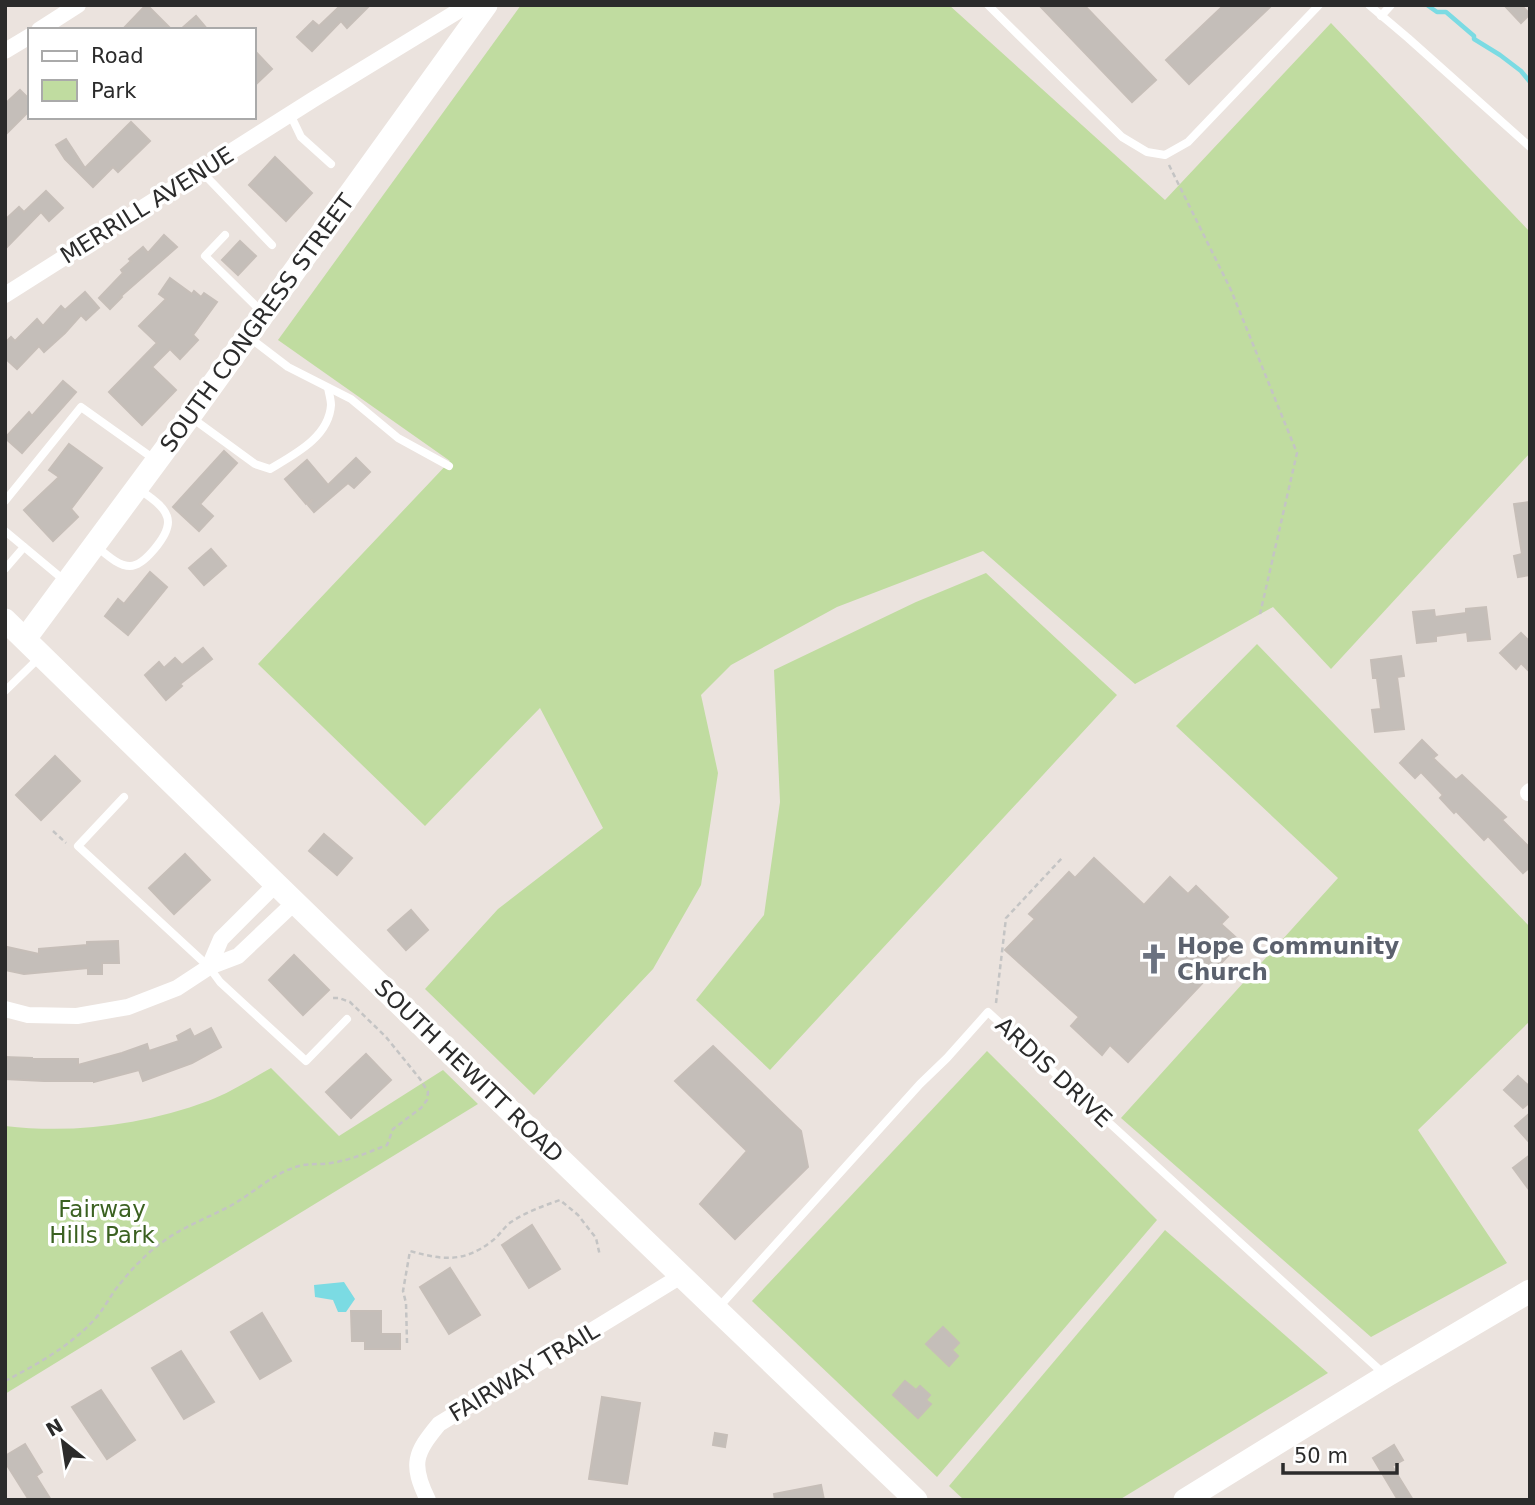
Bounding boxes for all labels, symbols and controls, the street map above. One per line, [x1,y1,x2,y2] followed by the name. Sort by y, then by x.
[28,28,256,119] legend
[91,44,144,68] text: Road
[91,79,137,103] text: Park
[56,141,238,269] street label: MERRILL AVENUE
[155,188,360,457] street label: SOUTH CONGRESS STREET
[1177,933,1399,985] place label: Hope Community Church
[1137,942,1171,976] church icon: Hope Community Church
[369,974,569,1168] street label: SOUTH HEWITT ROAD
[991,1012,1117,1132] street label: ARDIS DRIVE
[49,1196,155,1248] park label: Fairway Hills Park
[444,1317,604,1427] street label: FAIRWAY TRAIL
[28,1407,98,1477] north arrow
[42,1414,67,1441] text: N
[1283,1432,1397,1476] scale bar
[1294,1444,1348,1468] text: 50 m

